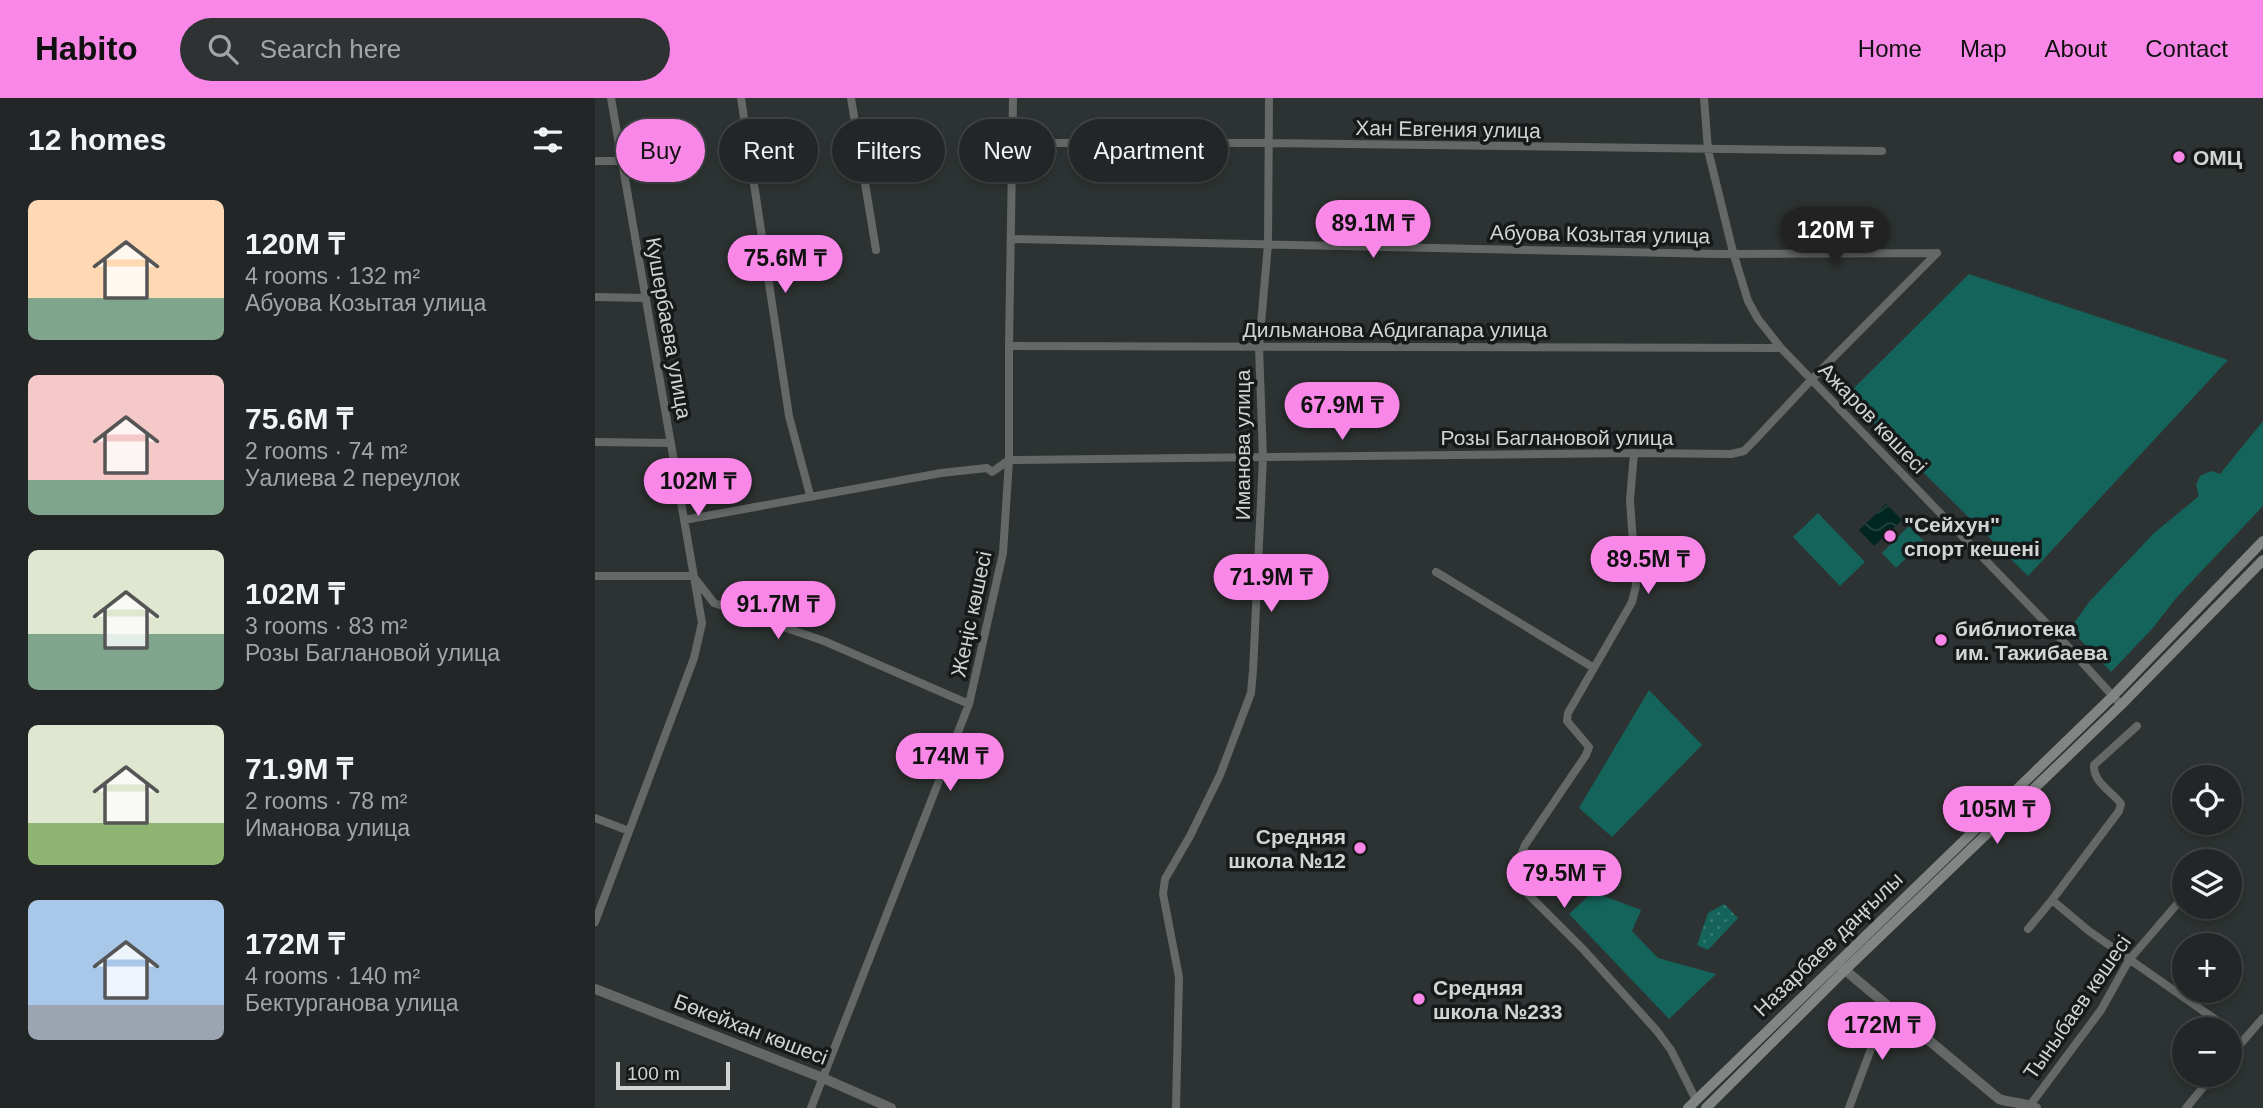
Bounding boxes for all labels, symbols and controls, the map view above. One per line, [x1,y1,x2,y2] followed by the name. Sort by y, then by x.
[180,18,670,81] search box
[35,30,138,67] text: Habito
[204,30,242,68] icon: search
[260,34,401,64] text: Search here
[1858,35,1922,62] text: Home
[1960,35,2007,62] text: Map
[2045,35,2107,62] text: About
[2145,35,2228,62] text: Contact
[1355,116,1541,142] street label: Хан Евгения улица
[616,119,705,182] chip: Buy
[719,119,818,182] chip: Rent
[832,119,945,182] chip: Filters
[959,119,1055,182] chip: New
[1069,119,1228,182] chip: Apartment
[529,121,567,159] icon: filters
[28,123,166,156] text: 12 homes
[2193,146,2243,169] place label: ОМЦ
[2171,149,2187,165] marker: ОМЦ
[1308,200,1438,260] pin: 89.1M ₸
[1778,208,1892,267] pin: 120M ₸
[1332,210,1414,236] text: 89.1M ₸
[1797,217,1873,243] text: 120M ₸
[1490,221,1711,247] street label: Абуова Козытая улица
[245,227,345,260] text: 120M ₸
[84,228,168,312] icon: home
[642,235,696,421] street label: Кушербаева улица
[720,236,850,295] pin: 75.6M ₸
[744,245,826,271] text: 75.6M ₸
[245,263,420,289] text: 4 rooms · 132 m²
[245,290,486,316] text: Абуова Козытая улица
[1243,318,1548,341] street label: Дильманова Абдигапара улица
[1814,358,1932,478] street label: Ажаров көшесі
[1231,369,1254,520] street label: Иманова улица
[1277,382,1407,442] pin: 67.9M ₸
[1301,392,1383,418] text: 67.9M ₸
[245,402,353,435] text: 75.6M ₸
[84,403,168,487] icon: home
[1441,426,1674,449] street label: Розы Баглановой улица
[245,438,407,464] text: 2 rooms · 74 m²
[641,458,755,518] pin: 102M ₸
[245,465,460,491] text: Уалиева 2 переулок
[660,468,736,494] text: 102M ₸
[1904,513,2040,560] place label: "Сейхун" спорт кешені
[1882,528,1898,544] marker: "Сейхун" спорт кешені
[1583,536,1713,596] pin: 89.5M ₸
[1607,546,1689,572] text: 89.5M ₸
[946,549,996,679] street label: Жеңіс көшесі
[1206,554,1336,614] pin: 71.9M ₸
[1230,564,1312,590] text: 71.9M ₸
[245,577,345,610] text: 102M ₸
[84,578,168,662] icon: home
[713,582,843,641] pin: 91.7M ₸
[737,591,819,617] text: 91.7M ₸
[245,613,407,639] text: 3 rooms · 83 m²
[1955,617,2108,664] place label: библиотека им. Тажибаева
[1933,632,1949,648] marker: библиотека им. Тажибаева
[245,640,500,666] text: Розы Баглановой улица
[893,734,1007,793] pin: 174M ₸
[912,743,988,769] text: 174M ₸
[245,752,353,785] text: 71.9M ₸
[84,753,168,837] icon: home
[2172,765,2242,1087] map controls
[2172,765,2242,835] button: locate
[1940,786,2054,846] pin: 105M ₸
[245,788,407,814] text: 2 rooms · 78 m²
[1959,796,2035,822] text: 105M ₸
[245,815,410,841] text: Иманова улица
[1228,825,1346,872] place label: Средняя школа №12
[1352,840,1368,856] marker: Средняя школа №12
[2172,849,2242,919] button: layers
[1499,850,1629,910] pin: 79.5M ₸
[1523,860,1605,886] text: 79.5M ₸
[1749,867,1907,1021] street label: Назарбаев даңғылы
[245,927,345,960] text: 172M ₸
[84,928,168,1012] icon: home
[2019,931,2135,1083] street label: Тыныбаев көшесі
[2172,933,2242,1003] button: +
[245,963,420,989] text: 4 rooms · 140 m²
[1433,976,1562,1023] place label: Средняя школа №233
[671,989,831,1069] street label: Бөкейхан көшесі
[245,990,459,1016] text: Бектурганова улица
[1411,991,1427,1007] marker: Средняя школа №233
[1825,1002,1939,1062] pin: 172M ₸
[1844,1012,1920,1038] text: 172M ₸
[2172,1017,2242,1087] button: −
[616,1059,730,1091] scale bar
[627,1063,680,1084] text: 100 m

